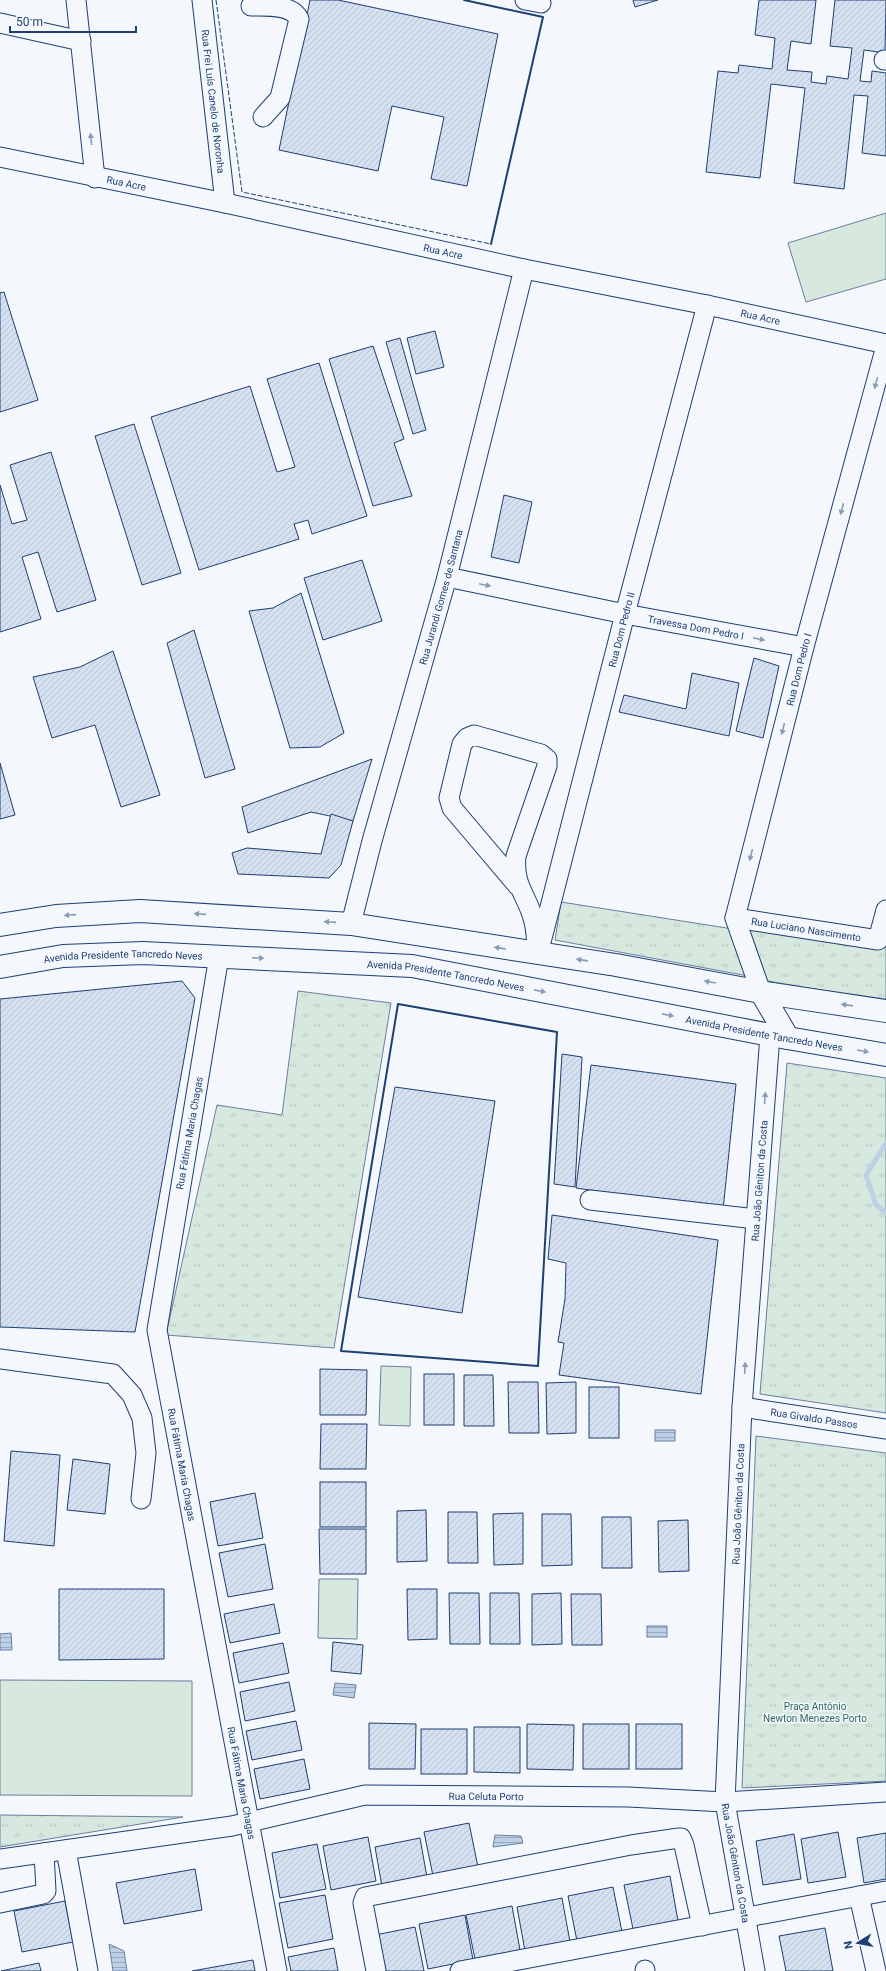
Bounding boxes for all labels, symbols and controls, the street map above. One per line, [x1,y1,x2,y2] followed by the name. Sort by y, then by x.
[10,8,136,34] scale bar
[16,15,43,29] text: 50 m
[199,29,227,174] street label: Rua Frei Luís Canelo de Noronha
[88,133,95,145] one-way arrow
[106,174,147,193] street label: Rua Acre
[422,242,464,261] street label: Rua Acre
[740,307,781,327] street label: Rua Acre
[873,378,879,390] one-way arrow
[839,503,845,515] one-way arrow
[417,528,465,666] street label: Rua Jurandi Gomes de Santana
[479,582,491,588] one-way arrow
[607,591,637,668] street label: Rua Dom Pedro II
[647,613,745,642] street label: Travessa Dom Pedro I
[784,632,814,707] street label: Rua Dom Pedro I
[753,636,766,642] one-way arrow
[780,723,786,735] one-way arrow
[748,849,754,861] one-way arrow
[194,911,206,918] one-way arrow
[63,912,76,918] one-way arrow
[750,916,862,943] street label: Rua Luciano Nascimento
[324,919,336,926] one-way arrow
[493,945,506,951] one-way arrow
[43,948,203,965] street label: Avenida Presidente Tancredo Neves
[252,955,264,962] one-way arrow
[576,957,588,963] one-way arrow
[367,959,525,994] street label: Avenida Presidente Tancredo Neves
[704,979,716,985] one-way arrow
[534,988,546,994] one-way arrow
[841,1002,853,1008] one-way arrow
[661,1013,674,1019] one-way arrow
[685,1014,844,1053] street label: Avenida Presidente Tancredo Neves
[857,1048,869,1054] one-way arrow
[174,1076,205,1190] street label: Rua Fátima Maria Chagas
[762,1092,769,1104] one-way arrow
[750,1120,770,1242] street label: Rua João Gêniton da Costa
[741,1362,748,1374] one-way arrow
[770,1406,859,1431] street label: Rua Givaldo Passos
[166,1407,198,1522] street label: Rua Fátima Maria Chagas
[730,1443,746,1565] street label: Rua João Gêniton da Costa
[763,1701,867,1724] park label: Praça Antônio Newton Menezes Porto
[225,1726,257,1840] street label: Rua Fátima Maria Chagas
[448,1791,524,1802] street label: Rua Celuta Porto
[720,1803,751,1924] street label: Rua João Gêniton da Costa
[838,1923,878,1963] north arrow
[842,1940,856,1950] text: N

